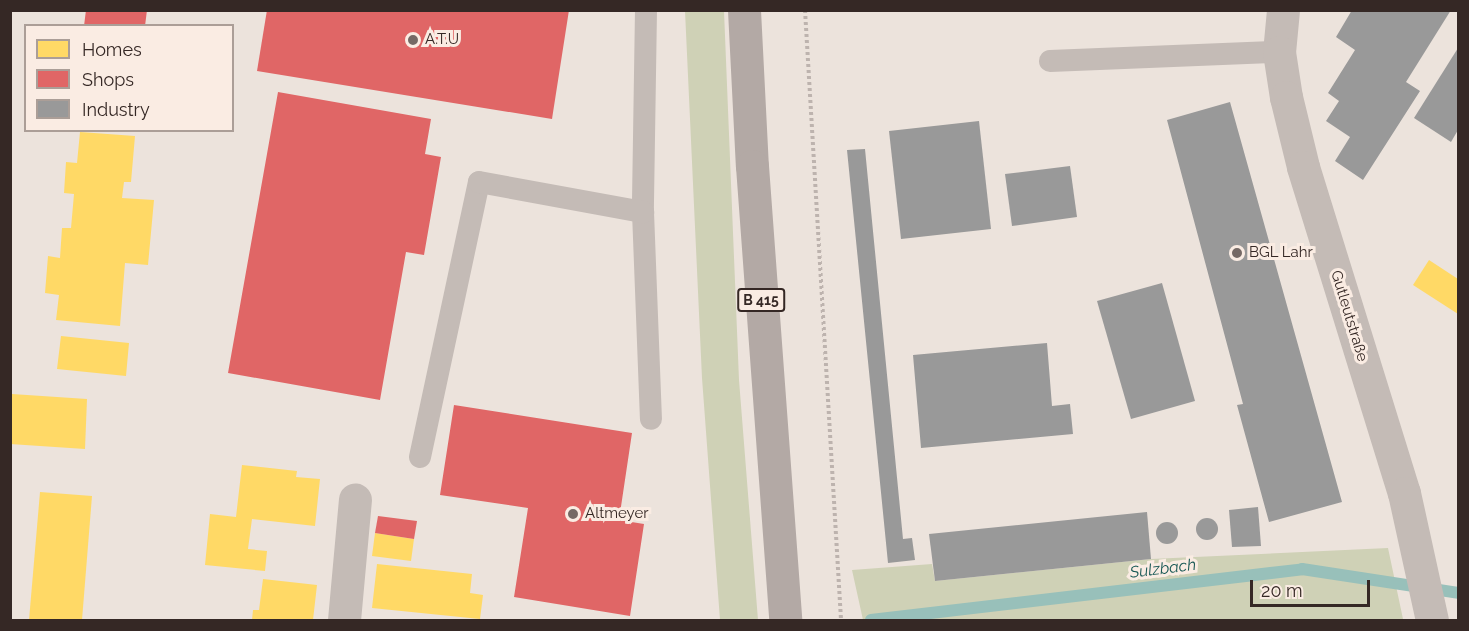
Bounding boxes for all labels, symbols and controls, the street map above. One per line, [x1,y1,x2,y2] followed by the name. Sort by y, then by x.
[24,24,234,132] legend
[425,31,459,49] place label: A.T.U
[406,33,420,47] marker: A.T.U
[82,39,142,60] text: Homes
[82,69,134,90] text: Shops
[82,99,150,120] text: Industry
[1249,244,1313,262] place label: BGL Lahr
[1230,246,1244,260] marker: BGL Lahr
[1327,268,1371,364] street label: Gutleutstraße
[737,289,785,311] road number: B 415
[585,505,649,523] place label: Altmeyer
[566,507,580,521] marker: Altmeyer
[1129,555,1197,583] water label: Sulzbach
[1253,568,1373,606] scale bar
[1261,580,1303,601] text: 20 m

